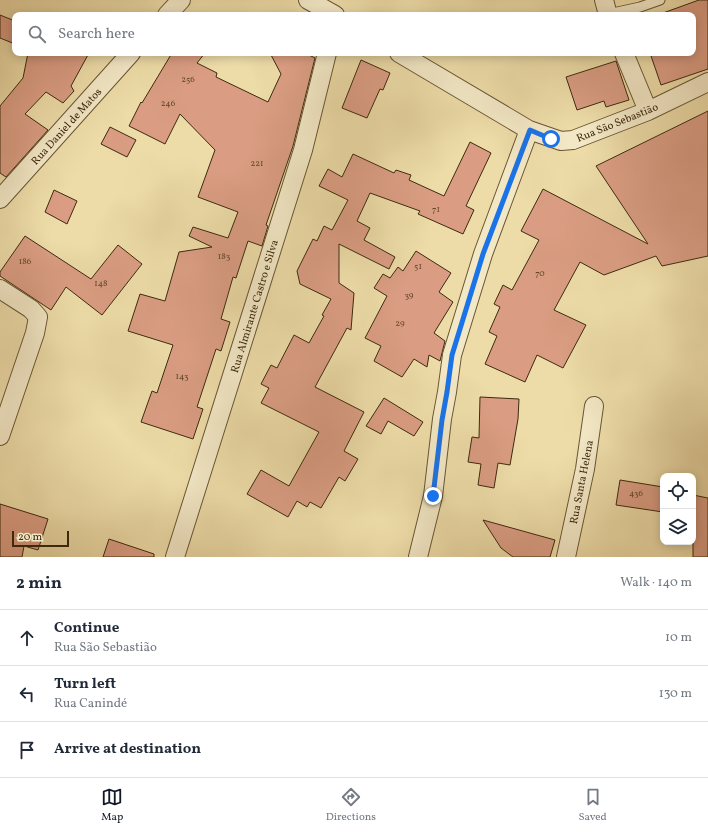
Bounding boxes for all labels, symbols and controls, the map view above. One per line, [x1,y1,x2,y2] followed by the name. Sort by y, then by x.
[12,12,696,56] search box
[26,23,48,45] icon: search
[58,24,135,45] text: Search here
[181,73,195,86] house number: 256
[28,85,106,169] street label: Rua Daniel de Matos
[161,97,176,110] house number: 246
[574,100,661,147] street label: Rua São Sebastião
[542,130,560,148] route start
[250,157,264,170] house number: 221
[432,203,440,216] house number: 71
[228,237,283,375] street label: Rua Almirante Castro e Silva
[218,250,231,263] house number: 183
[19,255,32,268] house number: 186
[414,260,422,273] house number: 51
[535,267,545,280] house number: 70
[94,277,108,290] house number: 148
[404,289,414,302] house number: 39
[395,317,405,330] house number: 29
[175,370,189,383] house number: 143
[567,439,598,525] street label: Rua Santa Helena
[660,473,696,545] map controls
[660,473,696,509] button: locate
[424,487,442,505] route end
[629,487,644,500] house number: 436
[660,509,696,545] button: layers
[12,529,69,548] scale bar
[18,530,42,545] text: 20 m
[16,572,62,595] text: 2 min
[620,574,692,592] text: Walk · 140 m
[54,618,119,639] text: Continue
[16,627,38,649] icon: ahead
[665,629,692,647] text: 10 m
[54,639,157,657] text: Rua São Sebastião
[54,674,116,695] text: Turn left
[16,683,38,705] icon: left
[659,685,692,703] text: 130 m
[54,695,127,713] text: Rua Canindé
[16,739,38,761] icon: arrive
[54,739,201,760] text: Arrive at destination
[101,786,123,825] tab: Map
[326,786,376,825] tab: Directions
[578,786,607,825] tab: Saved

